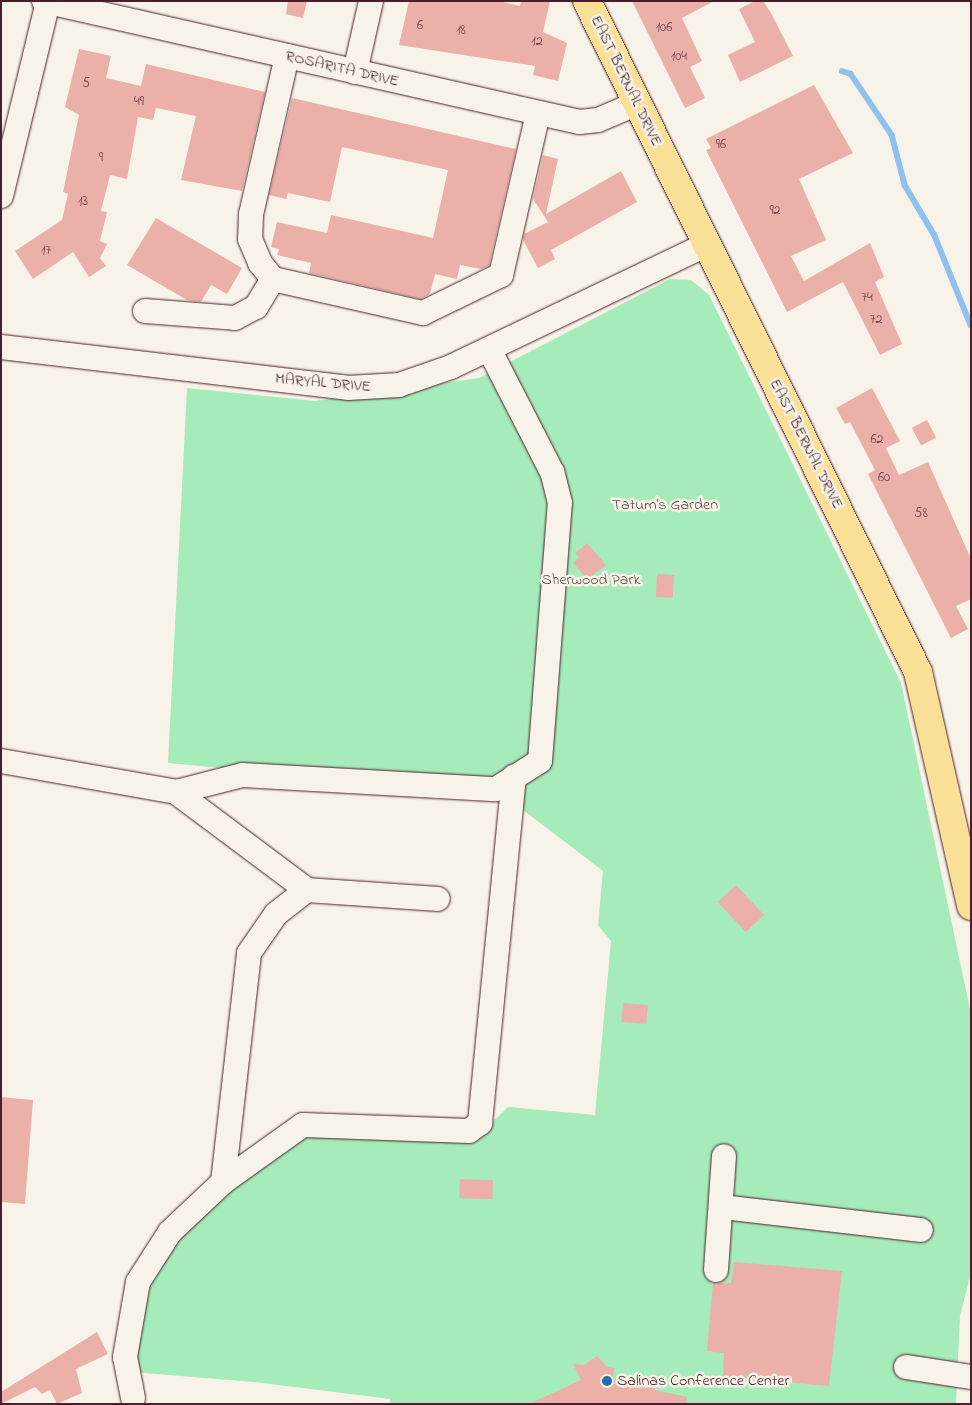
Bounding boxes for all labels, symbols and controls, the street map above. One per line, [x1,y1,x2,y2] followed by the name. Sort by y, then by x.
[586,12,666,150] street label: EAST BERNAL DRIVE
[417,18,423,34] house number: 6
[656,20,672,36] house number: 106
[456,23,466,39] house number: 18
[531,34,543,50] house number: 12
[283,47,401,91] street label: ROSARITA DRIVE
[671,49,687,65] house number: 104
[82,76,90,92] house number: 5
[134,94,144,110] house number: 49
[716,137,726,153] house number: 96
[99,150,103,166] house number: 9
[78,194,88,210] house number: 13
[769,203,781,219] house number: 92
[41,243,51,259] house number: 17
[861,290,873,306] house number: 74
[870,312,882,328] house number: 72
[274,369,372,397] street label: MARYAL DRIVE
[765,376,847,512] street label: EAST BERNAL DRIVE
[870,432,884,448] house number: 62
[878,470,890,486] house number: 60
[612,495,718,515] park label: Tatum's Garden
[914,506,928,522] house number: 58
[542,570,640,590] park label: Sherwood Park
[617,1371,789,1391] place label: Salinas Conference Center
[601,1375,613,1387] marker: Salinas Conference Center

